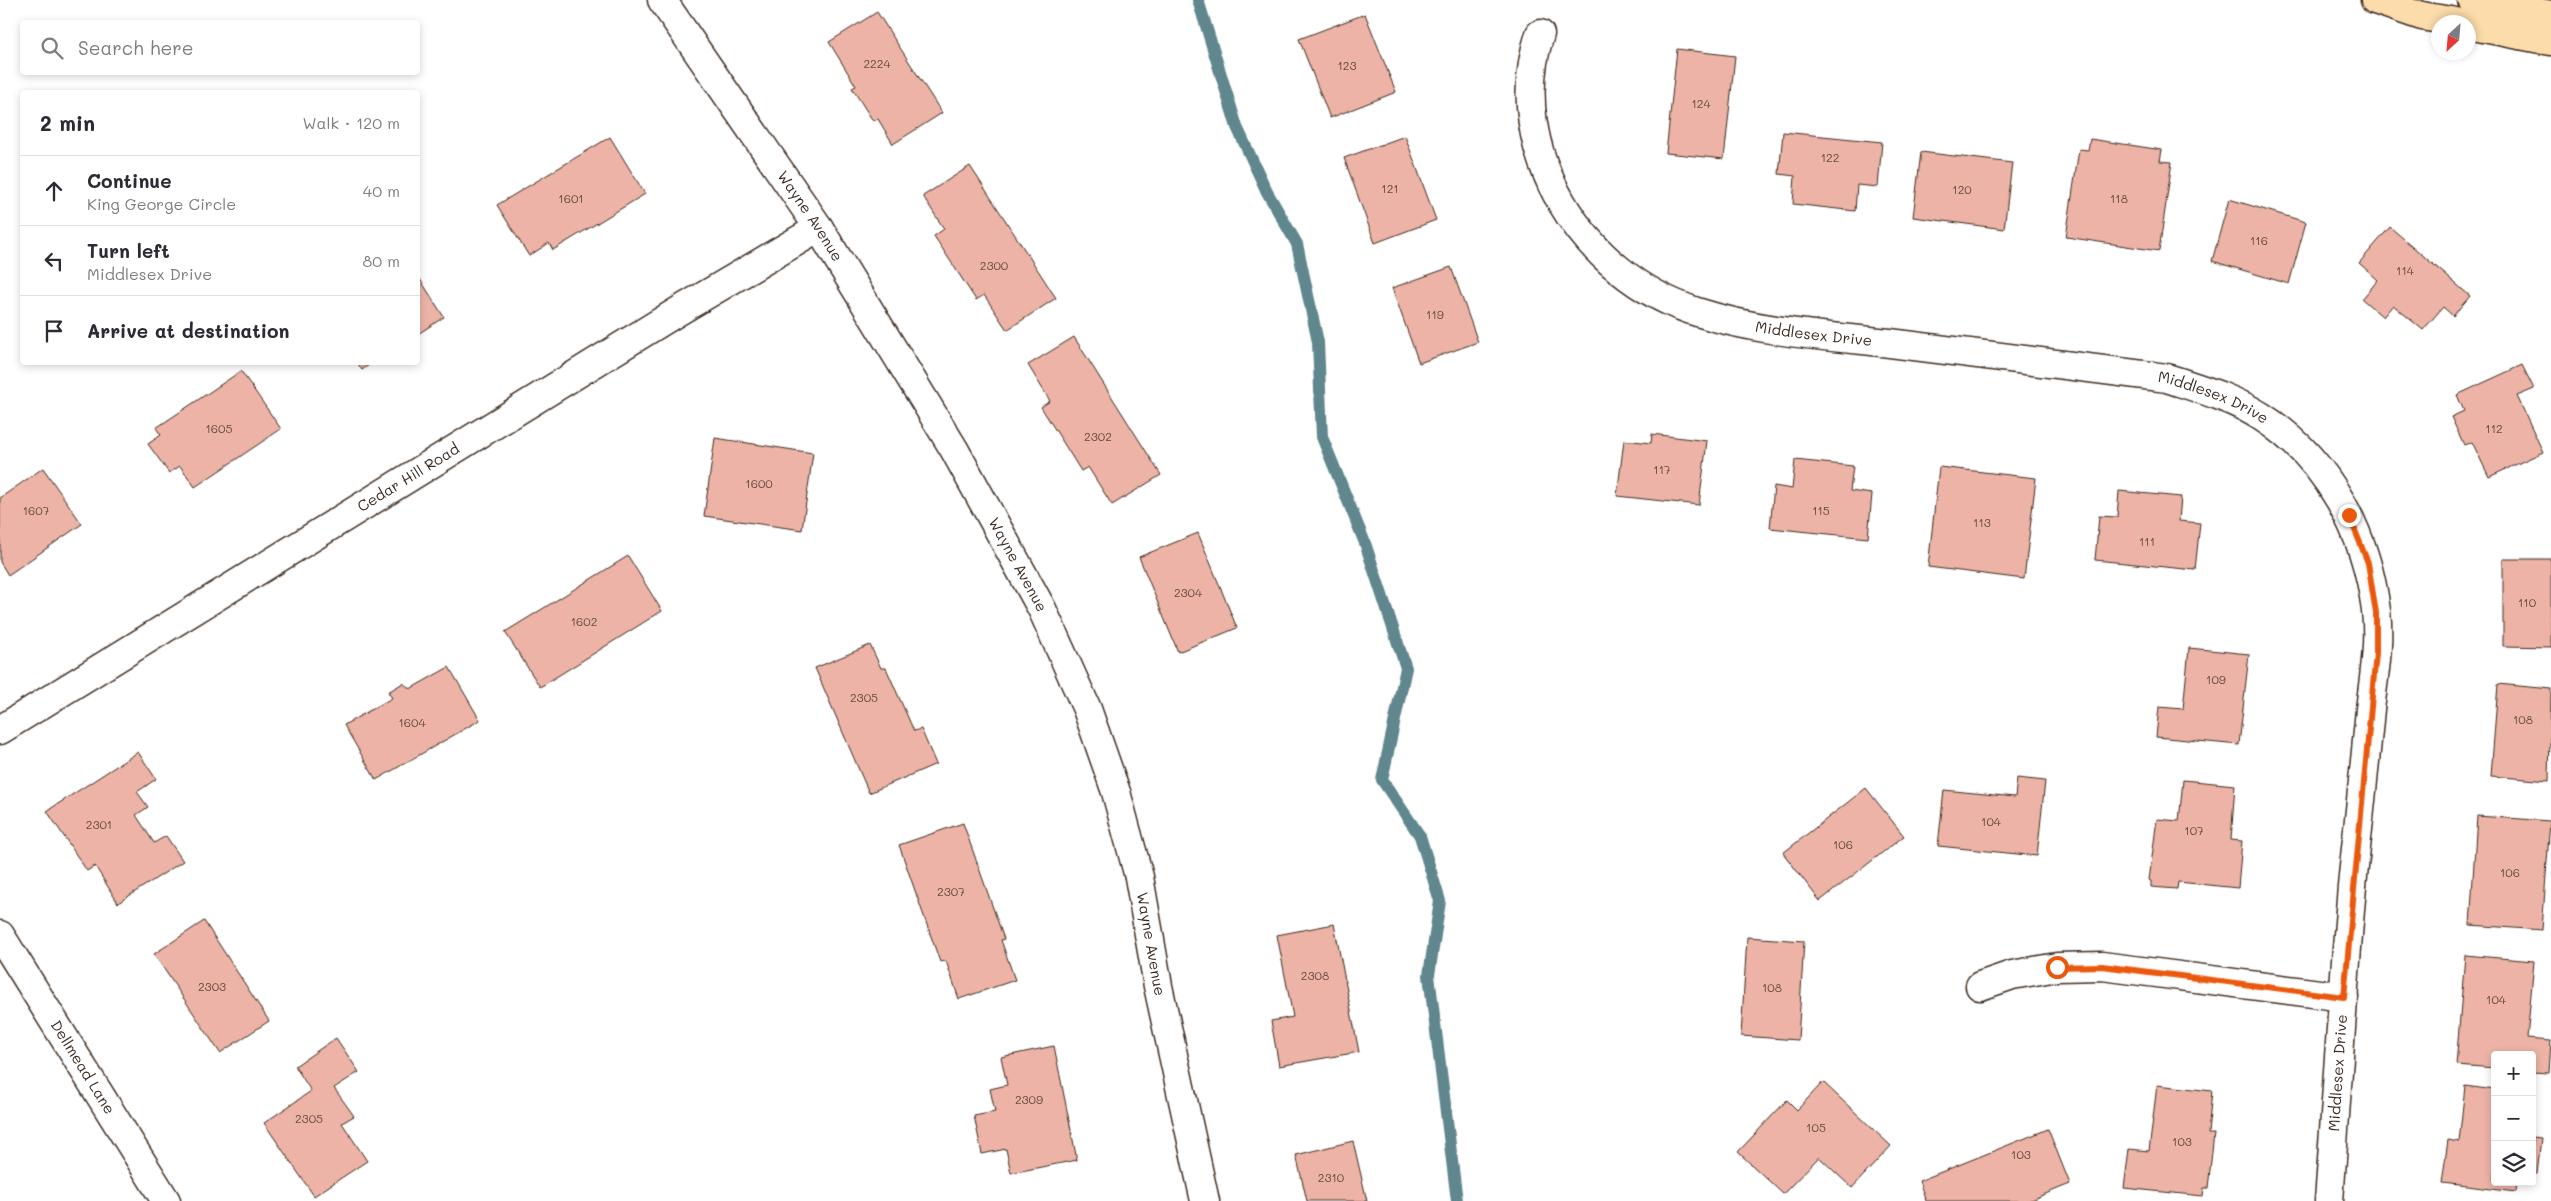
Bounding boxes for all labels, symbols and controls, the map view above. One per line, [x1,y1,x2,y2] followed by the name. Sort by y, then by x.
[2431,15,2476,60] north arrow
[20,20,420,75] search box
[38,34,66,62] icon: search
[78,35,194,60] text: Search here
[863,55,891,71] house number: 2224
[1337,57,1357,73] house number: 123
[1691,95,1711,111] house number: 124
[40,109,95,136] text: 2 min
[302,112,400,133] text: Walk · 120 m
[1821,149,1839,165] house number: 122
[773,166,848,265] street label: Wayne Avenue
[87,168,172,193] text: Continue
[40,177,68,205] icon: ahead
[363,180,400,201] text: 40 m
[1381,180,1399,196] house number: 121
[1952,181,1972,197] house number: 120
[558,190,584,206] house number: 1601
[2110,190,2128,206] house number: 118
[87,193,236,214] text: King George Circle
[2250,232,2268,248] house number: 116
[87,238,170,263] text: Turn left
[40,247,68,275] icon: left
[363,250,400,271] text: 80 m
[980,257,1009,273] house number: 2300
[2396,262,2414,278] house number: 114
[87,263,212,284] text: Middlesex Drive
[1426,306,1444,322] house number: 119
[1754,316,1873,350] street label: Middlesex Drive
[40,317,68,345] icon: arrive
[87,318,290,343] text: Arrive at destination
[2157,366,2273,428] street label: Middlesex Drive
[205,420,233,436] house number: 1605
[2485,420,2503,436] house number: 112
[1084,428,1112,444] house number: 2302
[353,438,463,516] street label: Cedar Hill Road
[1653,461,1671,477] house number: 117
[745,475,773,491] house number: 1600
[23,502,50,518] house number: 1607
[1812,502,1830,518] house number: 115
[2338,504,2361,527] route end
[985,514,1053,615] street label: Wayne Avenue
[1973,514,1991,530] house number: 113
[2139,533,2155,549] house number: 111
[1174,584,1202,600] house number: 2304
[2518,594,2537,610] house number: 110
[571,613,597,629] house number: 1602
[2206,671,2226,687] house number: 109
[850,689,878,705] house number: 2305
[2513,711,2533,727] house number: 108
[398,714,426,730] house number: 1604
[1981,813,2001,829] house number: 104
[86,816,112,832] house number: 2301
[2184,822,2204,838] house number: 107
[1833,836,1853,852] house number: 106
[2500,864,2520,880] house number: 106
[937,883,965,899] house number: 2307
[1133,890,1171,997] street label: Wayne Avenue
[2046,956,2069,979] route start
[1301,967,1329,983] house number: 2308
[198,978,226,994] house number: 2303
[1762,979,1782,995] house number: 108
[2486,991,2506,1007] house number: 104
[2323,1014,2351,1132] street label: Middlesex Drive
[47,1016,120,1117] street label: Dellmead Lane
[2491,1051,2536,1186] map controls
[2491,1051,2536,1096] button: +
[1015,1091,1043,1107] house number: 2309
[2491,1096,2536,1141] button: −
[295,1110,323,1126] house number: 2305
[1806,1119,1826,1135] house number: 105
[2172,1133,2192,1149] house number: 103
[2491,1141,2536,1186] button: layers
[2011,1146,2031,1162] house number: 103
[1318,1169,1345,1185] house number: 2310

